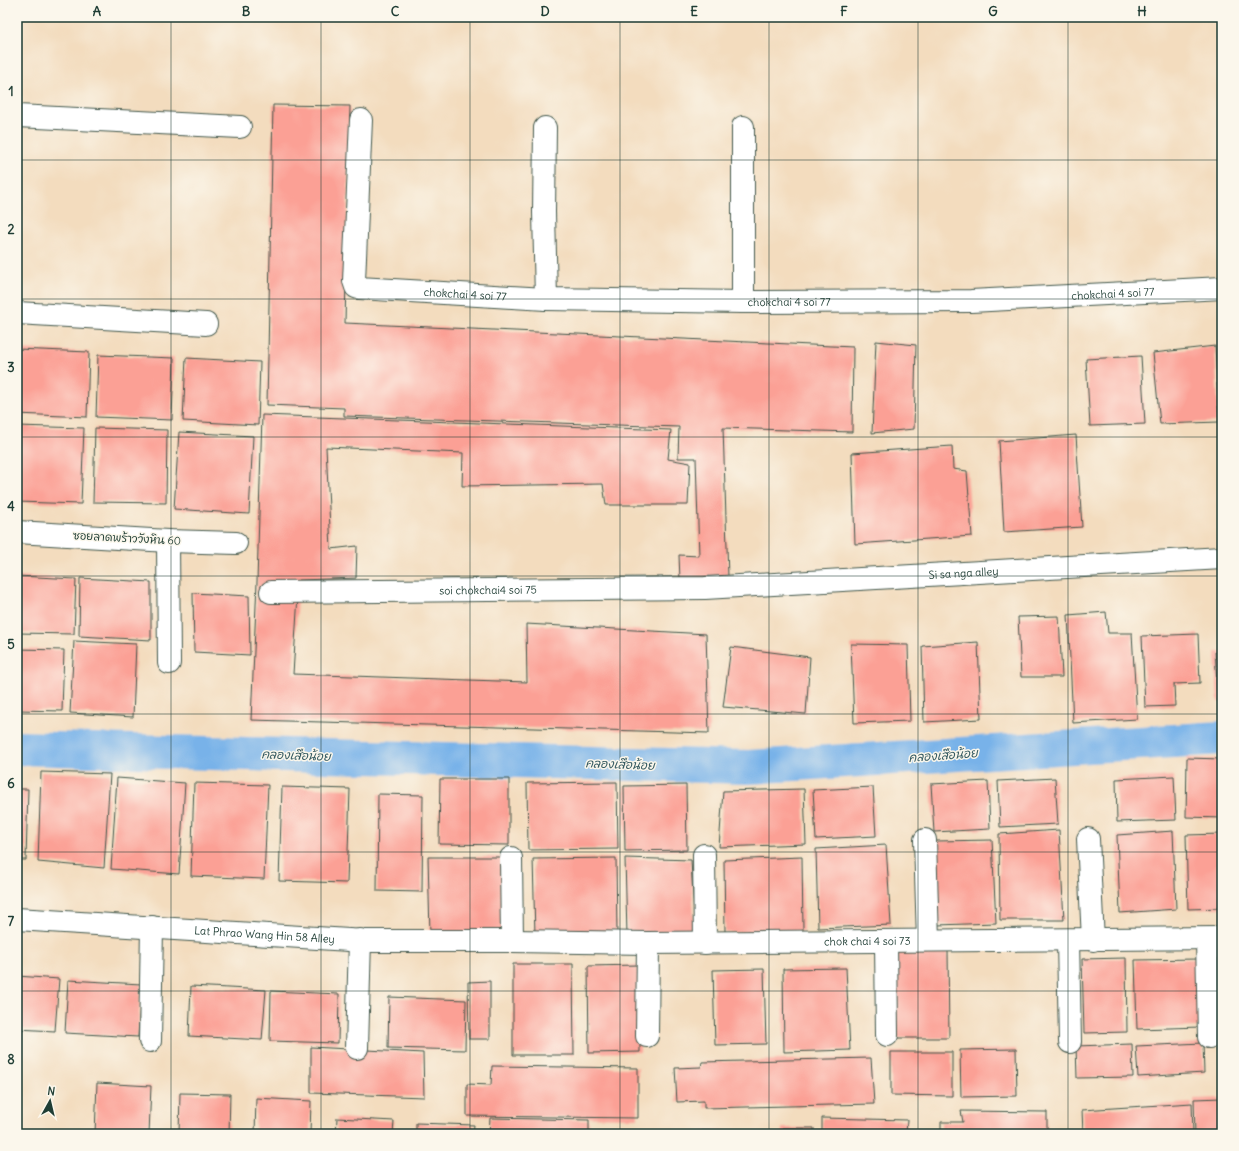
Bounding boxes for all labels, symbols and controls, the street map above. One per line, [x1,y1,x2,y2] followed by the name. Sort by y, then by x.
[93,3,102,20] text: A
[242,3,251,20] text: B
[391,3,400,20] text: C
[540,3,550,20] text: D
[690,3,698,20] text: E
[840,3,848,20] text: F
[988,3,998,20] text: G
[1137,3,1147,20] text: H
[8,83,14,100] text: 1
[7,221,15,238] text: 2
[1071,284,1155,303] street label: chokchai 4 soi 77
[423,285,508,304] street label: chokchai 4 soi 77
[747,295,831,309] street label: chokchai 4 soi 77
[7,359,15,376] text: 3
[7,498,15,515] text: 4
[73,528,181,548] street label: ซอยลาดพร้าววังหิน 60
[928,564,999,582] street label: Si sa nga alley
[439,583,537,597] street label: soi chokchai4 soi 75
[7,636,15,653] text: 5
[908,745,979,765] water label: คลองเสือน้อย
[261,746,332,764] water label: คลองเสือน้อย
[585,755,656,773] water label: คลองเสือน้อย
[7,775,15,792] text: 6
[8,913,15,930] text: 7
[194,923,335,946] street label: Lat Phrao Wang Hin 58 Alley
[824,934,911,948] street label: chok chai 4 soi 73
[7,1051,15,1068] text: 8
[30,1081,70,1121] north arrow
[47,1084,56,1099] text: N

